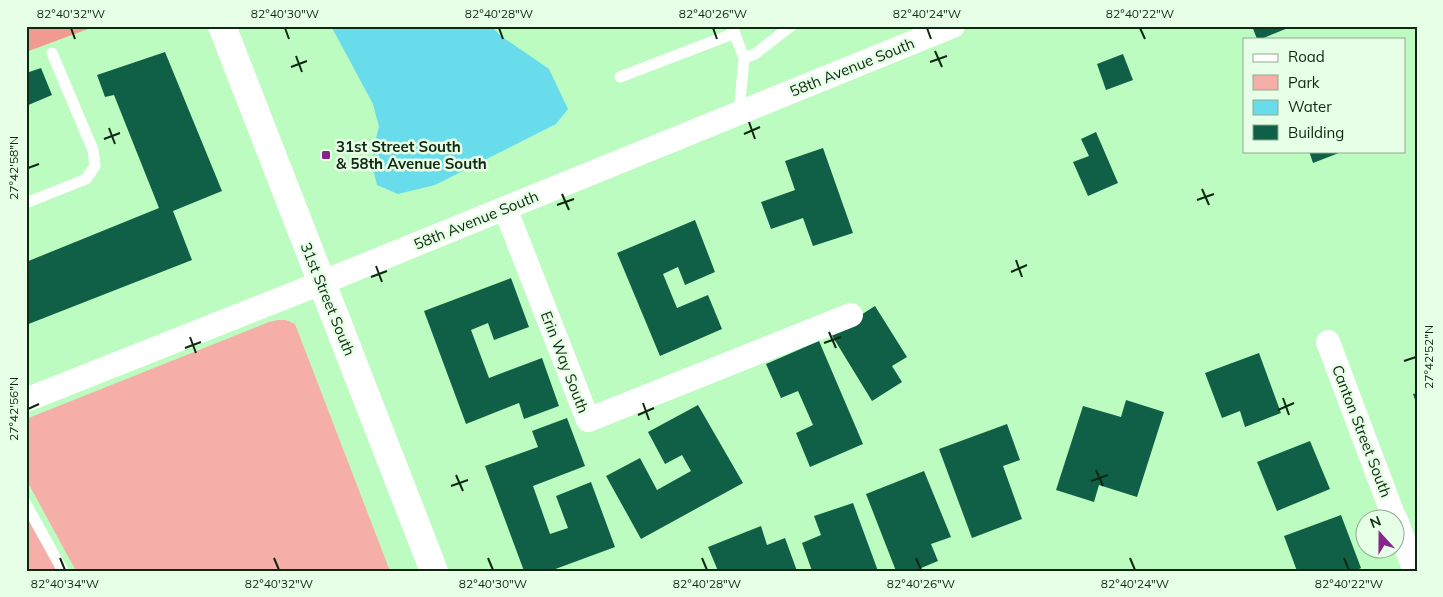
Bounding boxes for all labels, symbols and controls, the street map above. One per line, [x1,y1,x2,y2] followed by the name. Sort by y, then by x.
[37,6,105,21] text: 82°40'32"W
[251,6,319,21] text: 82°40'30"W
[465,6,533,21] text: 82°40'28"W
[679,6,747,21] text: 82°40'26"W
[893,6,961,21] text: 82°40'24"W
[1106,6,1174,21] text: 82°40'22"W
[787,33,917,101] street label: 58th Avenue South
[1243,38,1406,152] legend
[1288,47,1325,66] text: Road
[1288,73,1320,92] text: Park
[1288,97,1332,116] text: Water
[1288,123,1344,142] text: Building
[6,136,21,200] text: 27°42'58"N
[336,137,487,173] place label: 31st Street South & 58th Avenue South
[320,149,332,161] marker: 31st Street South & 58th Avenue South
[411,186,541,254] street label: 58th Avenue South
[297,240,359,358] street label: 31st Street South
[537,308,593,416] street label: Erin Way South
[1421,325,1436,389] text: 27°42'52"N
[1328,362,1396,500] street label: Canton Street South
[6,377,21,441] text: 27°42'56"N
[1356,510,1406,560] north arrow
[1367,512,1384,532] text: N
[31,576,99,591] text: 82°40'34"W
[245,576,313,591] text: 82°40'32"W
[459,576,527,591] text: 82°40'30"W
[673,576,741,591] text: 82°40'28"W
[887,576,955,591] text: 82°40'26"W
[1101,576,1169,591] text: 82°40'24"W
[1315,576,1383,591] text: 82°40'22"W

